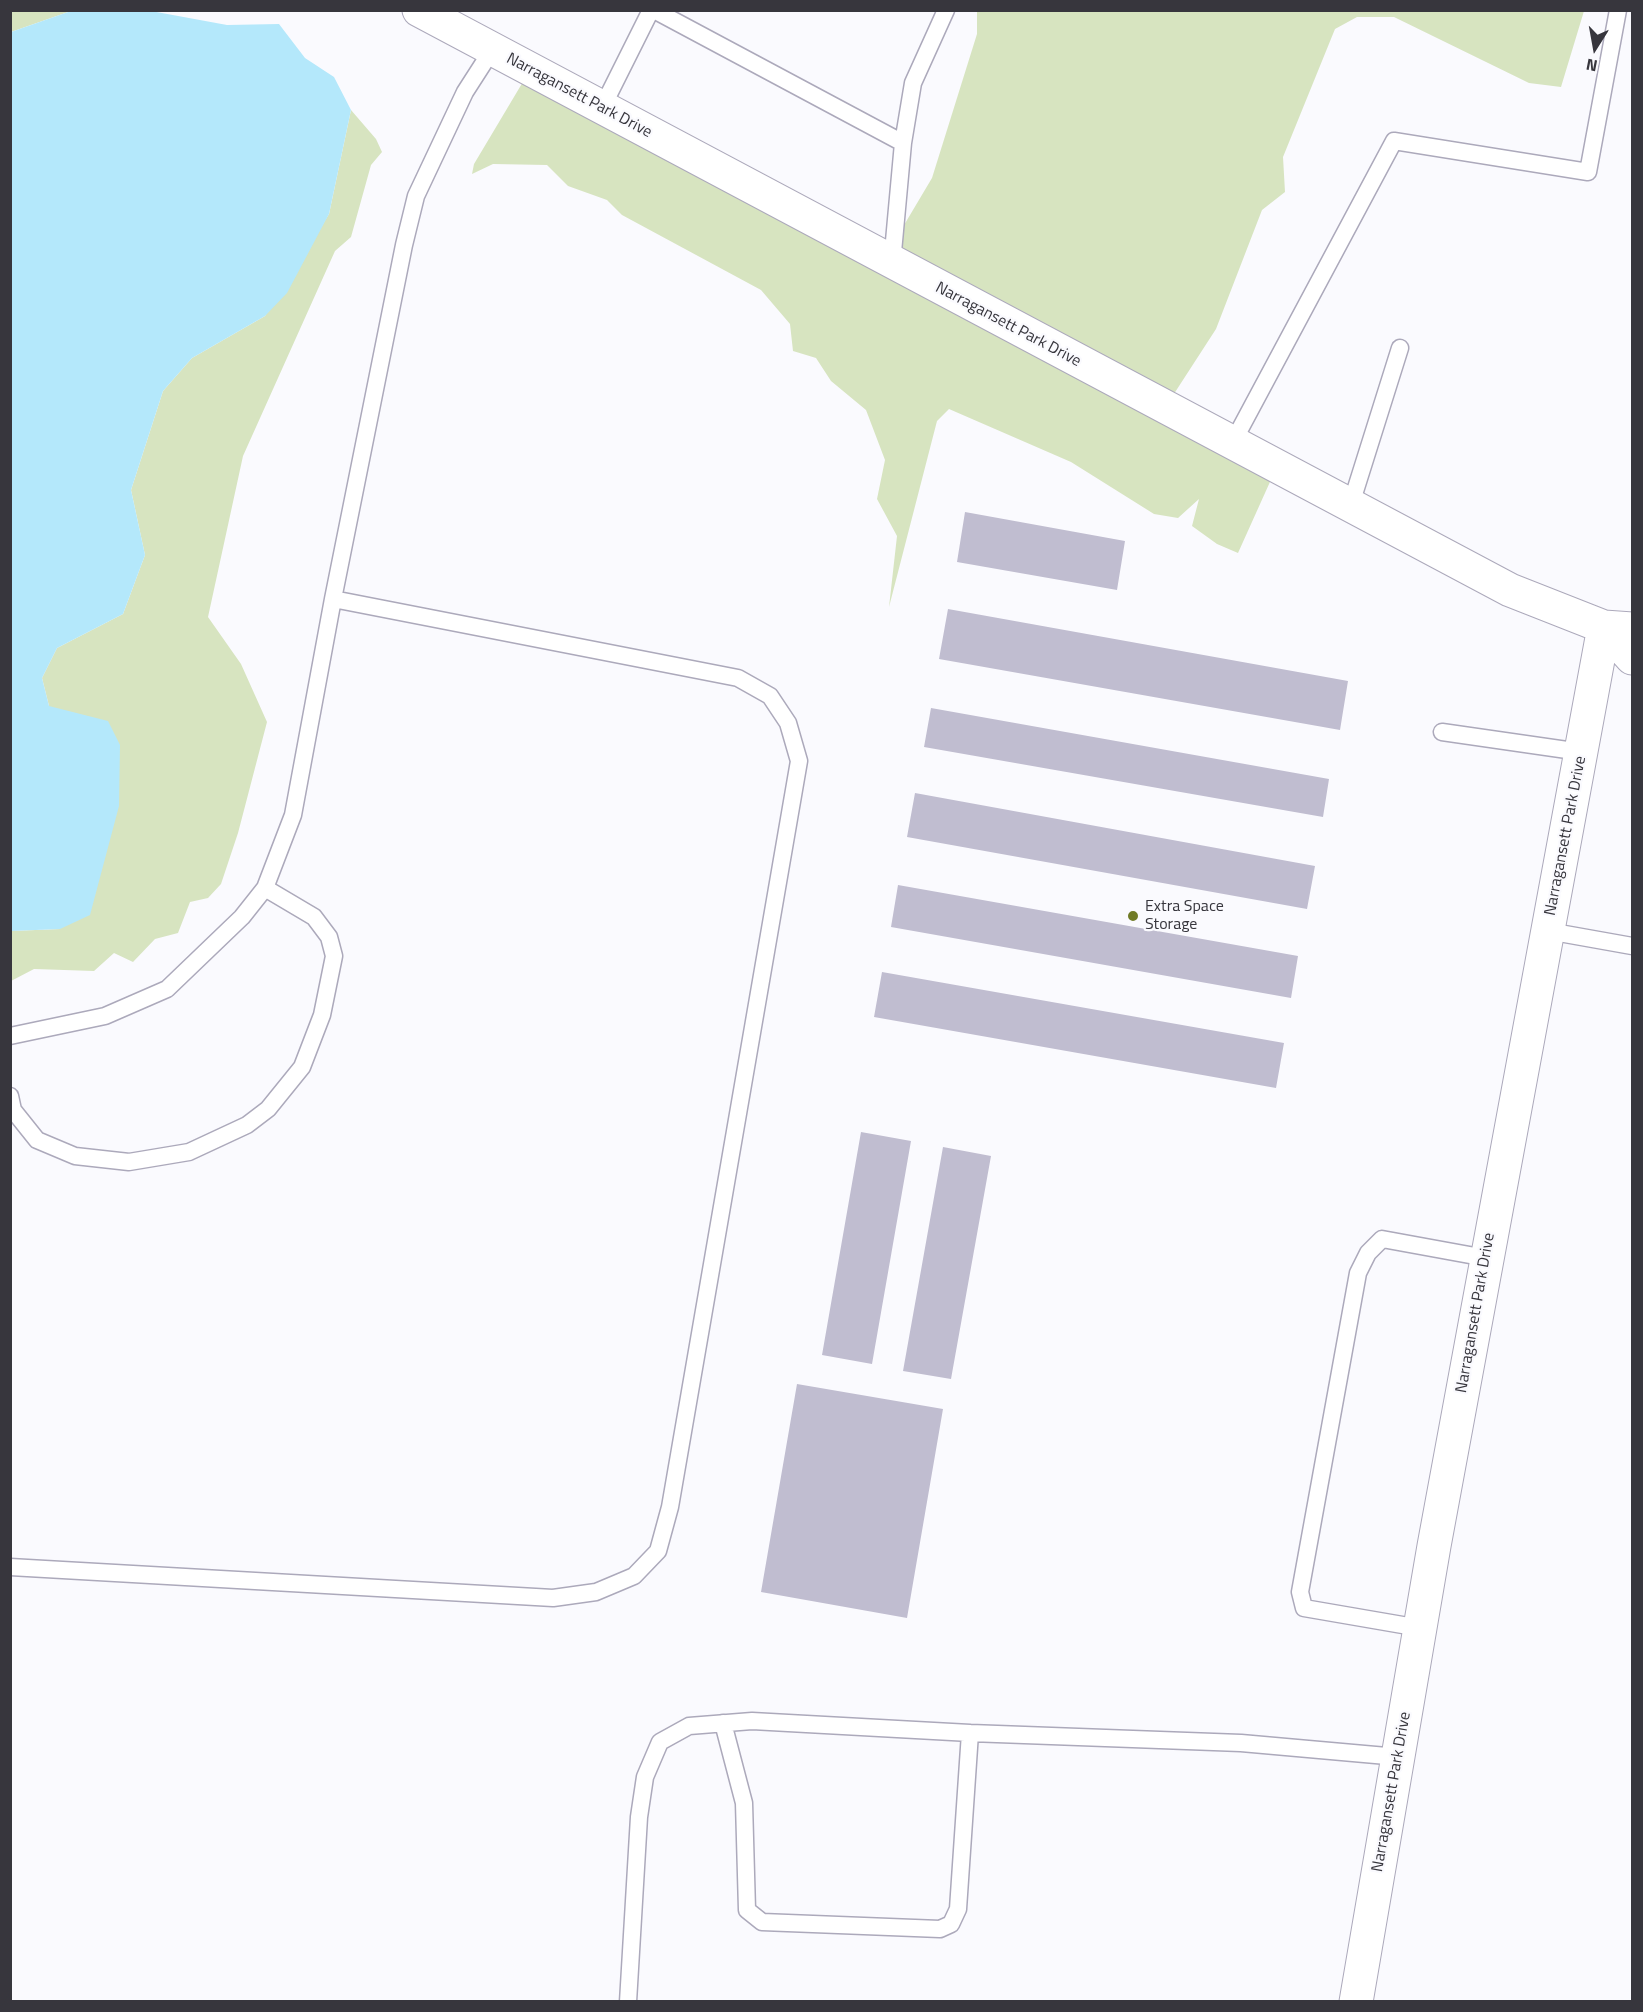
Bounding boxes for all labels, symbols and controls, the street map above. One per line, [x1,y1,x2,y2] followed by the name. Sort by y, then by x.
[1565,18,1625,78] north arrow
[503,49,655,143] street label: Narragansett Park Drive
[1584,53,1599,79] text: N
[932,278,1084,372] street label: Narragansett Park Drive
[1541,755,1591,917] street label: Narragansett Park Drive
[1145,897,1224,935] place label: Extra Space Storage
[1126,909,1140,923] marker: Extra Space Storage
[1452,1232,1500,1394] street label: Narragansett Park Drive
[1368,1711,1416,1873] street label: Narragansett Park Drive

